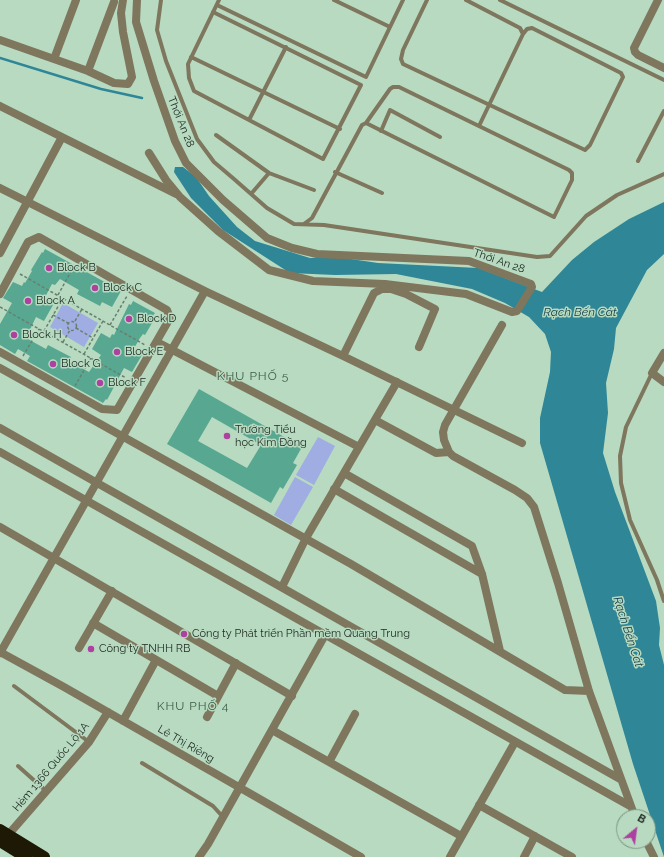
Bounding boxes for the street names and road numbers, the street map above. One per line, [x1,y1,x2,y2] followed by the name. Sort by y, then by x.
[165,95,197,149] street label: Thới An 28
[471,246,527,276] street label: Thới An 28
[10,720,92,814] street label: Hẻm 1366 Quốc Lộ 1A
[155,723,217,765] street label: Lê Thị Riêng

